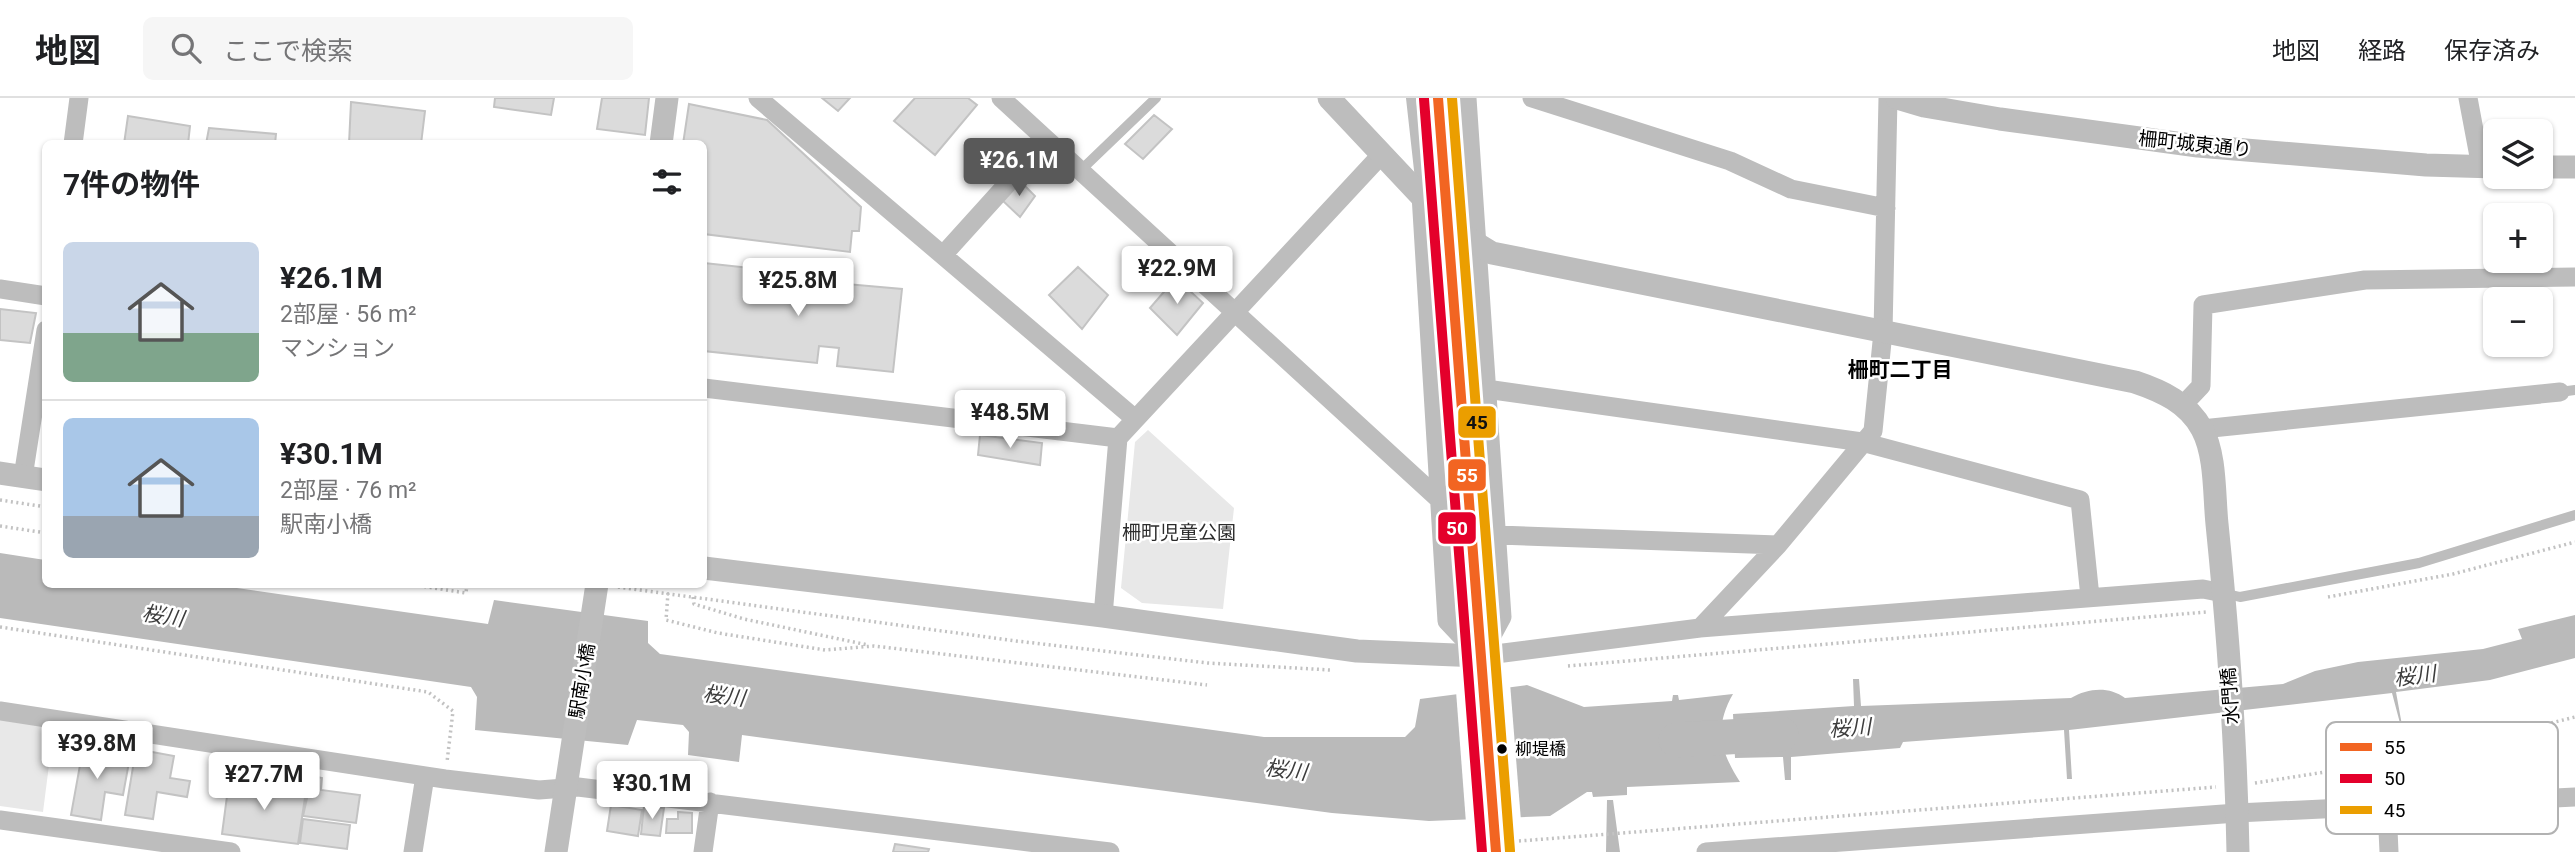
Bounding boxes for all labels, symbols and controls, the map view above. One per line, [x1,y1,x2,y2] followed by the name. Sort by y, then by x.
[143,17,633,80] search box
[167,29,205,67] icon: search
[35,31,101,70] text: 地図
[223,36,353,66] text: ここで検索
[2272,37,2320,65] text: 地図
[2358,37,2406,65] text: 経路
[2444,37,2540,65] text: 保存済み
[2483,119,2553,357] map controls
[2483,119,2553,189] button: layers
[2137,127,2253,161] street label: 柵町城東通り
[962,139,1076,198] pin: ¥26.1M
[980,147,1058,174] text: ¥26.1M
[648,163,686,201] icon: filters
[63,167,200,202] text: 7件の物件
[2483,203,2553,273] button: +
[1120,246,1234,306] pin: ¥22.9M
[1138,255,1216,282] text: ¥22.9M
[741,258,855,318] pin: ¥25.8M
[280,260,383,295] text: ¥26.1M
[759,267,837,294] text: ¥25.8M
[119,270,203,354] icon: home
[2483,287,2553,357] button: −
[280,301,417,328] text: 2部屋 · 56 m²
[280,335,395,362] text: マンション
[1848,358,1953,382] district label: 柵町二丁目
[953,390,1067,450] pin: ¥48.5M
[971,399,1049,426] text: ¥48.5M
[1457,405,1497,439] line badge: 45
[1466,411,1488,434] text: 45
[280,436,383,471] text: ¥30.1M
[119,446,203,530] icon: home
[1447,458,1487,492] line badge: 55
[1456,464,1478,487] text: 55
[280,477,417,504] text: 2部屋 · 76 m²
[280,511,372,538] text: 駅南小橋
[1437,511,1477,545] line badge: 50
[1446,517,1468,540] text: 50
[1122,521,1236,544] park label: 柵町児童公園
[140,601,188,631] water label: 桜川
[565,642,599,720] street label: 駅南小橋
[2393,661,2439,690] water label: 桜川
[2217,667,2243,725] street label: 水門橋
[702,682,748,711] water label: 桜川
[1828,714,1874,741] water label: 桜川
[40,722,154,781] pin: ¥39.8M
[2326,722,2558,834] legend
[58,730,136,757] text: ¥39.8M
[2384,736,2405,759] text: 55
[1515,739,1566,759] place label: 柳堤橋
[1495,742,1509,756] marker: 柳堤橋
[207,752,321,812] pin: ¥27.7M
[1264,756,1310,785] water label: 桜川
[225,761,303,788] text: ¥27.7M
[595,762,709,821] pin: ¥30.1M
[2384,767,2405,790] text: 50
[613,770,691,797] text: ¥30.1M
[2384,799,2405,822] text: 45

